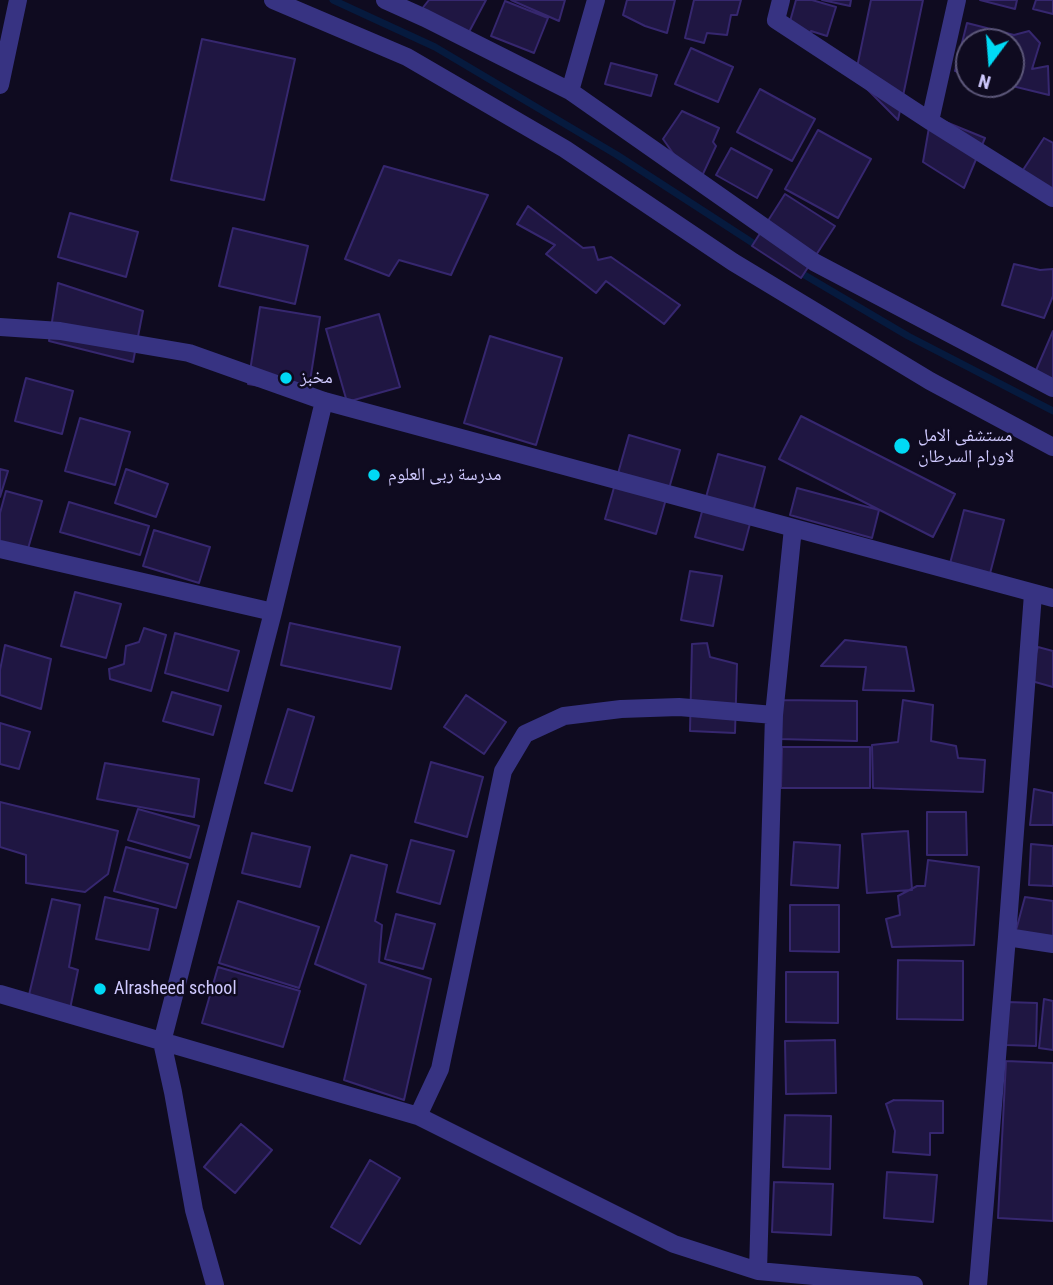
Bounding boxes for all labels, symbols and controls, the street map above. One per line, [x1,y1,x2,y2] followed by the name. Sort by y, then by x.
[955,28,1025,98] north arrow
[976,69,993,94] text: N
[300,367,333,389] place label: مخبز
[278,370,294,386] marker: مخبز
[918,425,1014,467] place label: مستشفى الامل لاورام السرطان
[892,436,912,456] marker: مستشفى الامل لاورام السرطان
[388,464,501,486] place label: مدرسة ربى العلوم
[366,467,382,483] marker: مدرسة ربى العلوم
[114,978,237,1000] place label: Alrasheed school
[92,981,108,997] marker: Alrasheed school

